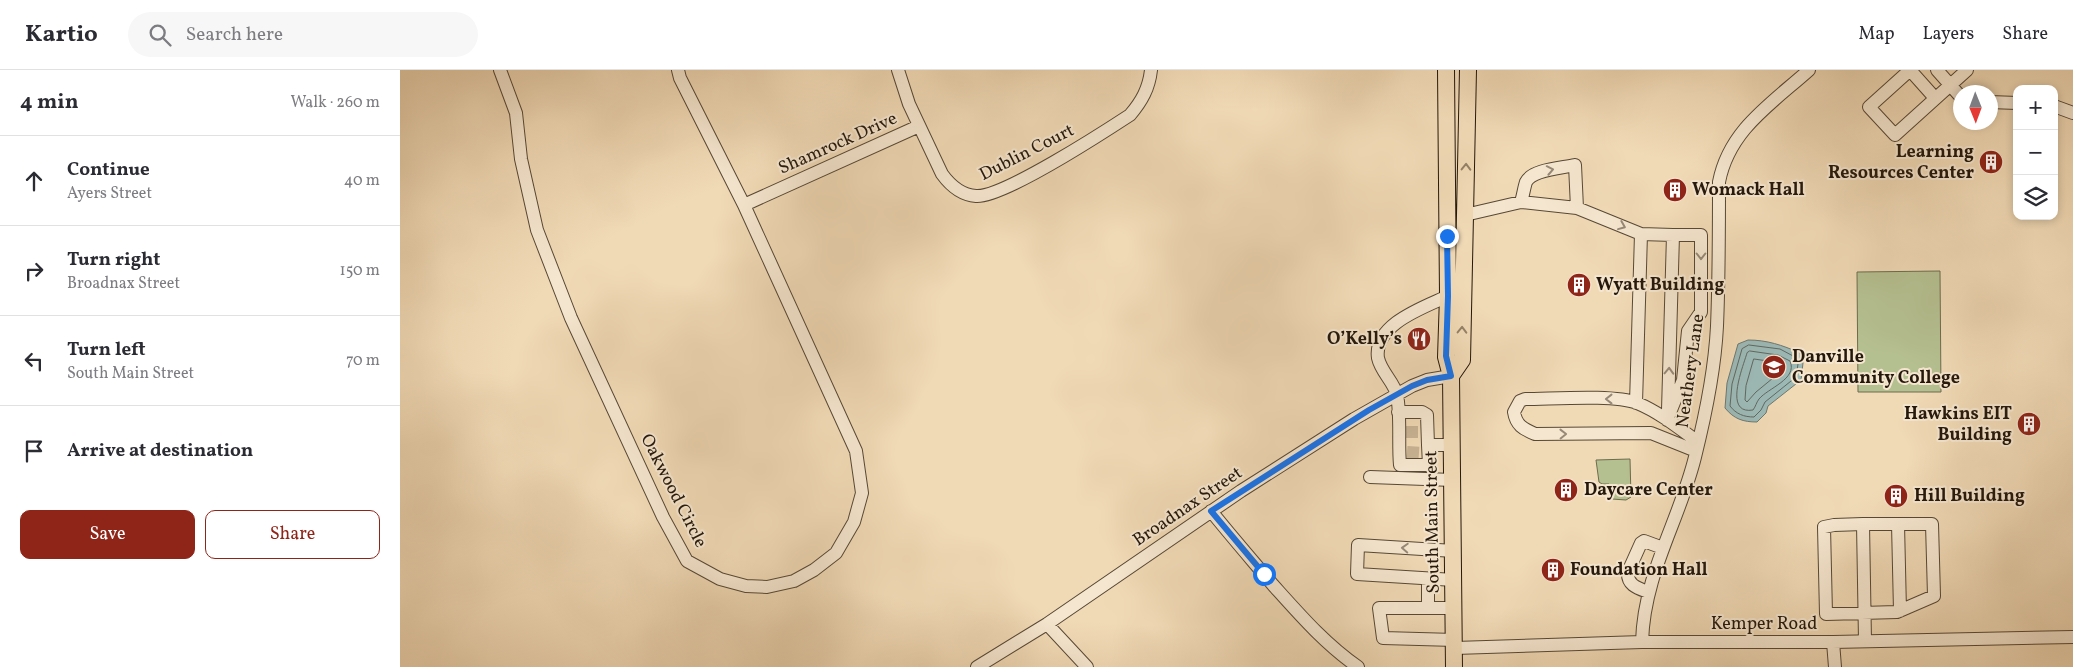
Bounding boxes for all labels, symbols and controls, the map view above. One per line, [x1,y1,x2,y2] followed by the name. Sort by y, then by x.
[128,12,478,57] search box
[25,18,98,52] text: Kartio
[146,21,174,49] icon: search
[186,22,283,48] text: Search here
[1858,22,1894,47] text: Map
[1922,22,1974,47] text: Layers
[2002,22,2048,47] text: Share
[1953,85,1998,130] north arrow
[2013,85,2058,220] map controls
[2013,85,2058,130] button: +
[20,88,79,117] text: 4 min
[290,92,380,114] text: Walk · 260 m
[775,107,901,181] street label: Shamrock Drive
[975,118,1079,188] street label: Dublin Court
[2013,130,2058,175] button: −
[1828,140,1974,186] place label: Learning Resources Center
[1978,149,2004,175] building icon: Learning Resources Center
[67,157,150,183] text: Continue
[1461,163,1471,171] one-way arrow
[1546,165,1554,176] one-way arrow
[20,167,48,195] icon: ahead
[344,170,380,192] text: 40 m
[2013,175,2058,220] button: layers
[1662,177,1688,203] building icon: Womack Hall
[1692,178,1805,203] place label: Womack Hall
[67,183,152,205] text: Ayers Street
[1617,220,1626,231] one-way arrow
[1436,225,1459,248] route end
[67,247,160,273] text: Turn right
[1696,252,1706,260] one-way arrow
[20,257,48,285] icon: right
[339,260,380,282] text: 150 m
[1566,272,1592,298] building icon: Wyatt Building
[67,273,180,295] text: Broadnax Street
[1596,273,1724,298] place label: Wyatt Building
[1671,312,1711,430] street label: Neathery Lane
[1406,326,1432,352] restaurant icon: O’Kelly’s
[1457,326,1467,334] one-way arrow
[1327,327,1402,352] place label: O’Kelly’s
[67,337,146,363] text: Turn left
[1792,345,1960,391] place label: Danville Community College
[20,347,48,375] icon: left
[346,350,380,372] text: 70 m
[1761,354,1787,380] school or university icon: Danville Community College
[67,363,194,385] text: South Main Street
[1663,367,1674,375] one-way arrow
[1605,394,1612,404] one-way arrow
[1904,402,2012,448] place label: Hawkins EIT Building
[2016,411,2042,437] building icon: Hawkins EIT Building
[1559,428,1567,439] one-way arrow
[634,430,712,552] street label: Oakwood Circle
[20,437,48,465] icon: arrive
[67,438,253,464] text: Arrive at destination
[1419,450,1447,594] street label: South Main Street
[1128,461,1248,553] street label: Broadnax Street
[1553,477,1579,503] building icon: Daycare Center
[1584,478,1713,503] place label: Daycare Center
[1883,483,1909,509] building icon: Hill Building
[1914,484,2025,509] place label: Hill Building
[20,510,195,559] button: Save
[205,510,380,559] button: Share
[1401,543,1409,554] one-way arrow
[1540,557,1566,583] building icon: Foundation Hall
[1570,558,1708,583] place label: Foundation Hall
[1253,563,1276,586] route start
[1711,612,1817,637] street label: Kemper Road

